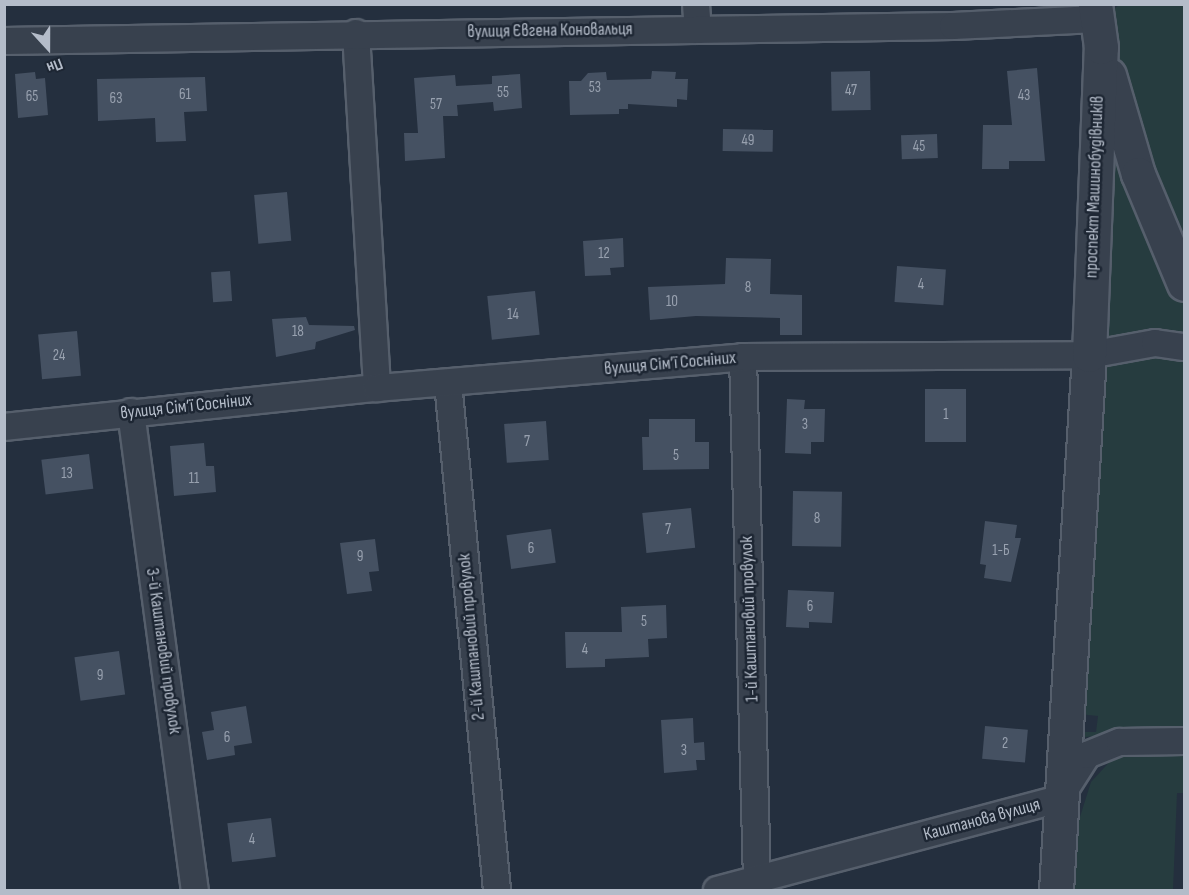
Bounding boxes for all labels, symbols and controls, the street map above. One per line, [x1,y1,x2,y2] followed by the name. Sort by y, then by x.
[18,18,78,78] north arrow
[467,19,633,43] street label: вулиця Євгена Коновальця
[44,54,65,77] text: Пн
[589,79,601,97] house number: 53
[845,82,857,100] house number: 47
[497,84,509,102] house number: 55
[179,86,191,104] house number: 61
[1018,87,1030,105] house number: 43
[26,88,38,106] house number: 65
[110,90,122,108] house number: 63
[1081,95,1109,279] street label: проспект Машинобудівників
[430,96,442,114] house number: 57
[742,132,754,150] house number: 49
[913,138,925,156] house number: 45
[598,245,610,263] house number: 12
[918,276,924,294] house number: 4
[745,279,751,297] house number: 8
[666,293,678,311] house number: 10
[507,306,519,324] house number: 14
[292,323,304,341] house number: 18
[53,347,65,365] house number: 24
[603,347,737,381] street label: вулиця Сім’ї Сосніних
[119,389,253,425] street label: вулиця Сім’ї Сосніних
[943,406,949,424] house number: 1
[802,416,808,434] house number: 3
[524,433,530,451] house number: 7
[673,447,679,465] house number: 5
[61,465,73,483] house number: 13
[189,470,199,488] house number: 11
[814,510,820,528] house number: 8
[665,521,671,539] house number: 7
[736,536,764,702] street label: 1-й Каштановий провулок
[528,540,534,558] house number: 6
[992,542,1010,560] house number: 1-Б
[357,548,363,566] house number: 9
[454,553,490,721] street label: 2-й Каштановий провулок
[141,567,185,735] street label: 3-й Каштановий провулок
[807,598,813,616] house number: 6
[641,613,647,631] house number: 5
[582,641,588,659] house number: 4
[97,667,103,685] house number: 9
[224,729,230,747] house number: 6
[1002,735,1008,753] house number: 2
[681,742,687,760] house number: 3
[921,794,1043,846] street label: Каштанова вулиця
[249,831,255,849] house number: 4

